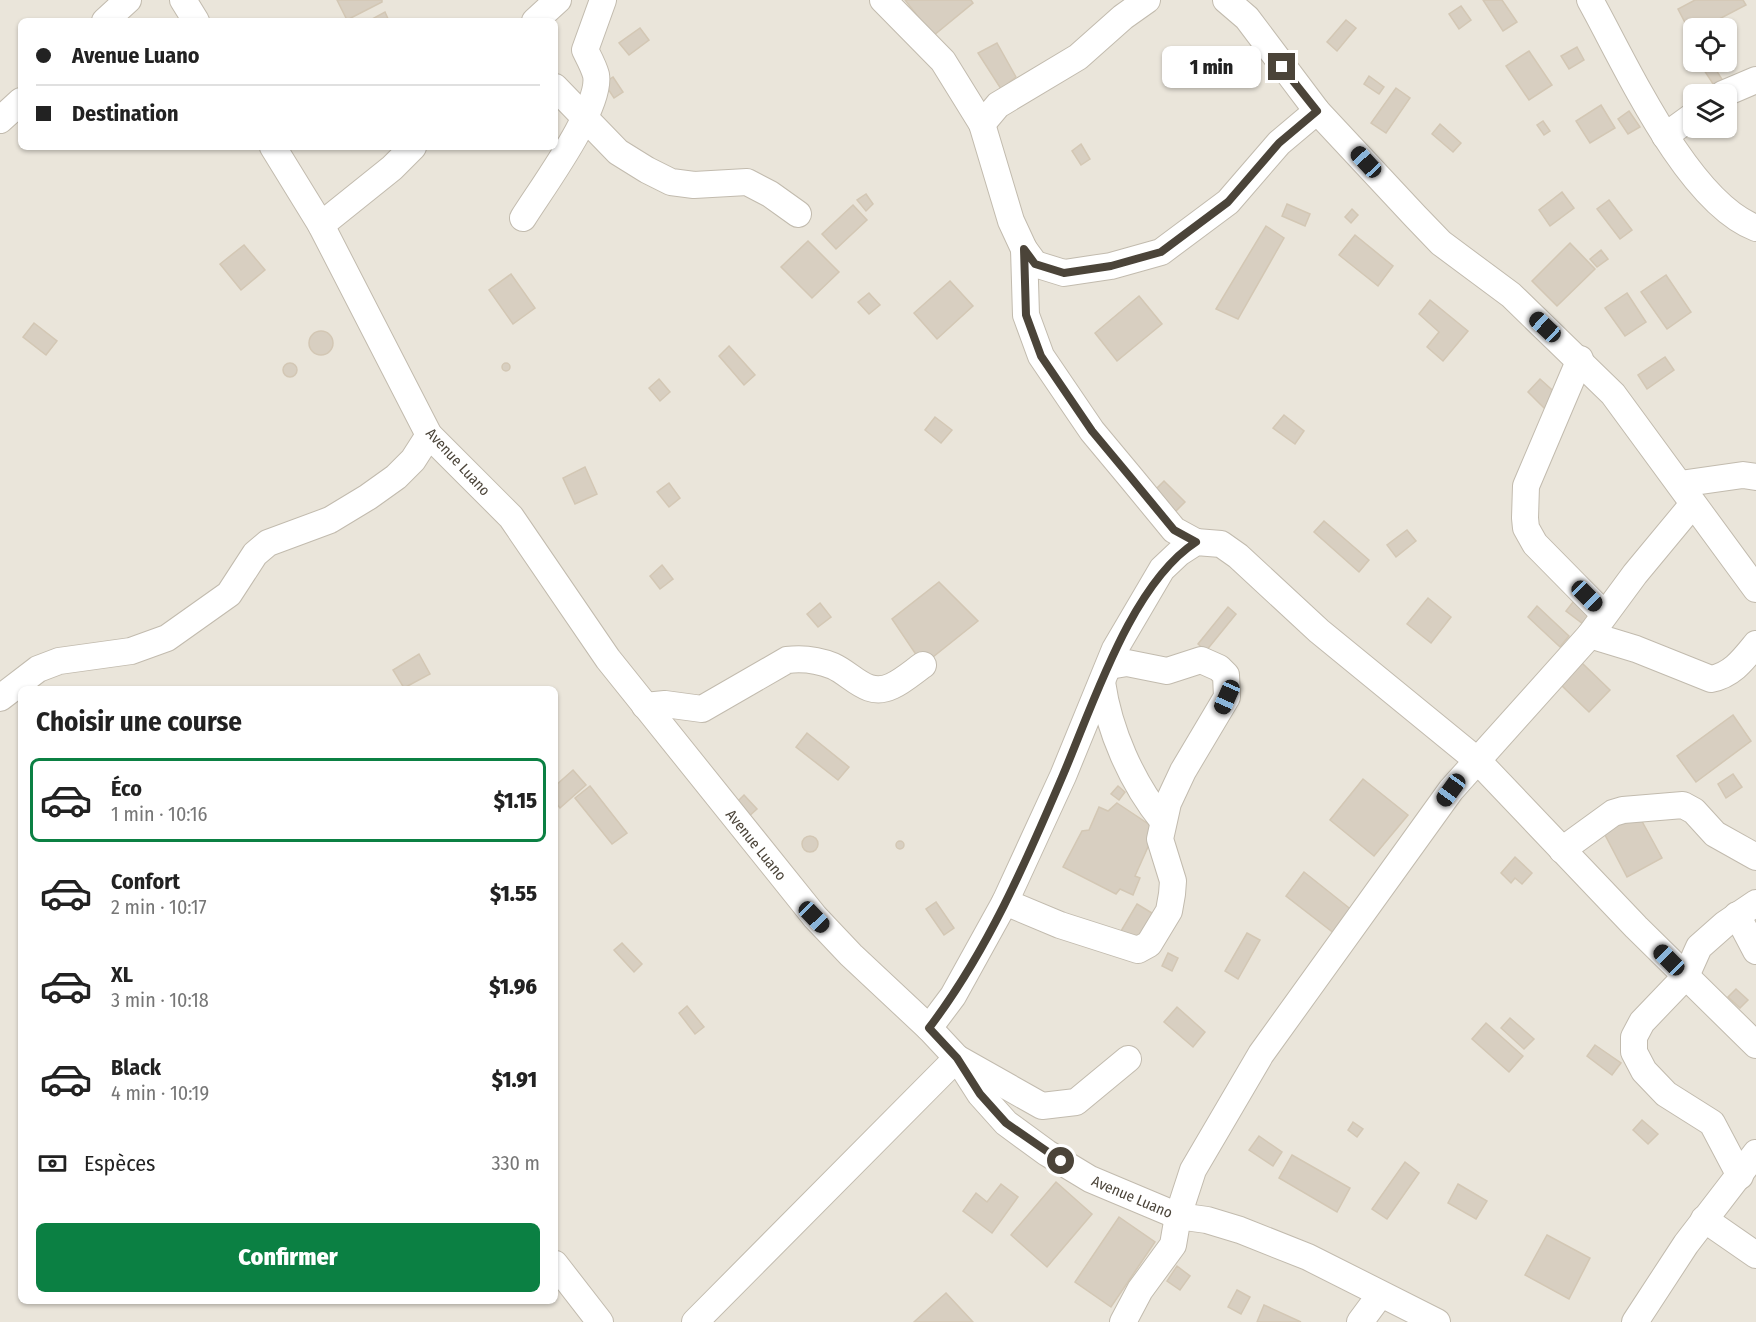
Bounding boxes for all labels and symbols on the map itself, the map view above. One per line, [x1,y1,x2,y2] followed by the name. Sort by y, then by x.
[1162,46,1261,88] callout: 1 min
[1268,53,1295,80] route end
[1347,143,1385,181] car
[1526,308,1564,346] car
[422,424,494,500] street label: Avenue Luano
[1568,577,1606,615] car
[1211,677,1243,717] car
[1433,770,1469,810] car
[722,806,790,884] street label: Avenue Luano
[795,898,833,936] car
[1650,941,1688,979] car
[1047,1147,1074,1174] route start
[1089,1172,1175,1222] street label: Avenue Luano

